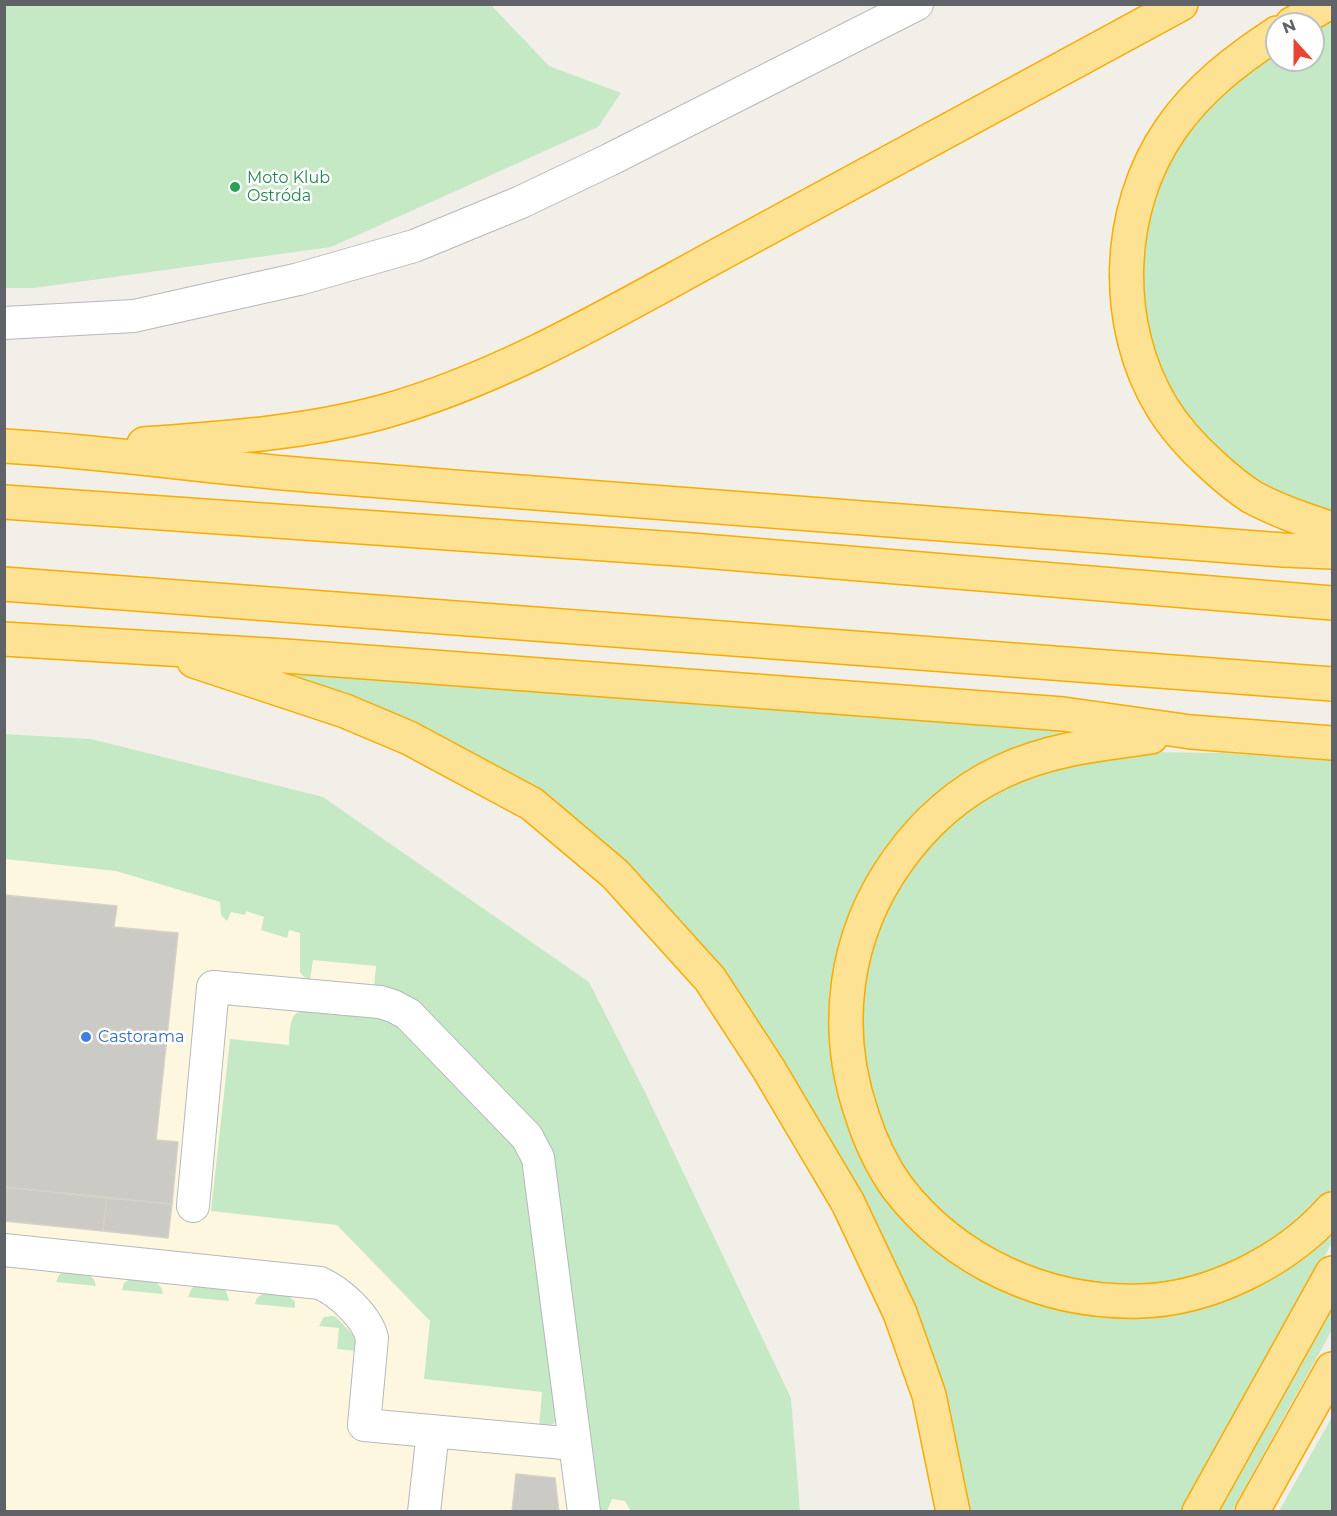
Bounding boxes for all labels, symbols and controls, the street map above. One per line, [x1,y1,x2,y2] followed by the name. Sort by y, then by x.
[1265,12,1325,72] north arrow
[1280,15,1299,38] text: N
[247,168,330,206] place label: Moto Klub Ostróda
[228,180,242,194] marker: Moto Klub Ostróda
[98,1027,184,1047] place label: Castorama
[79,1030,93,1044] marker: Castorama

